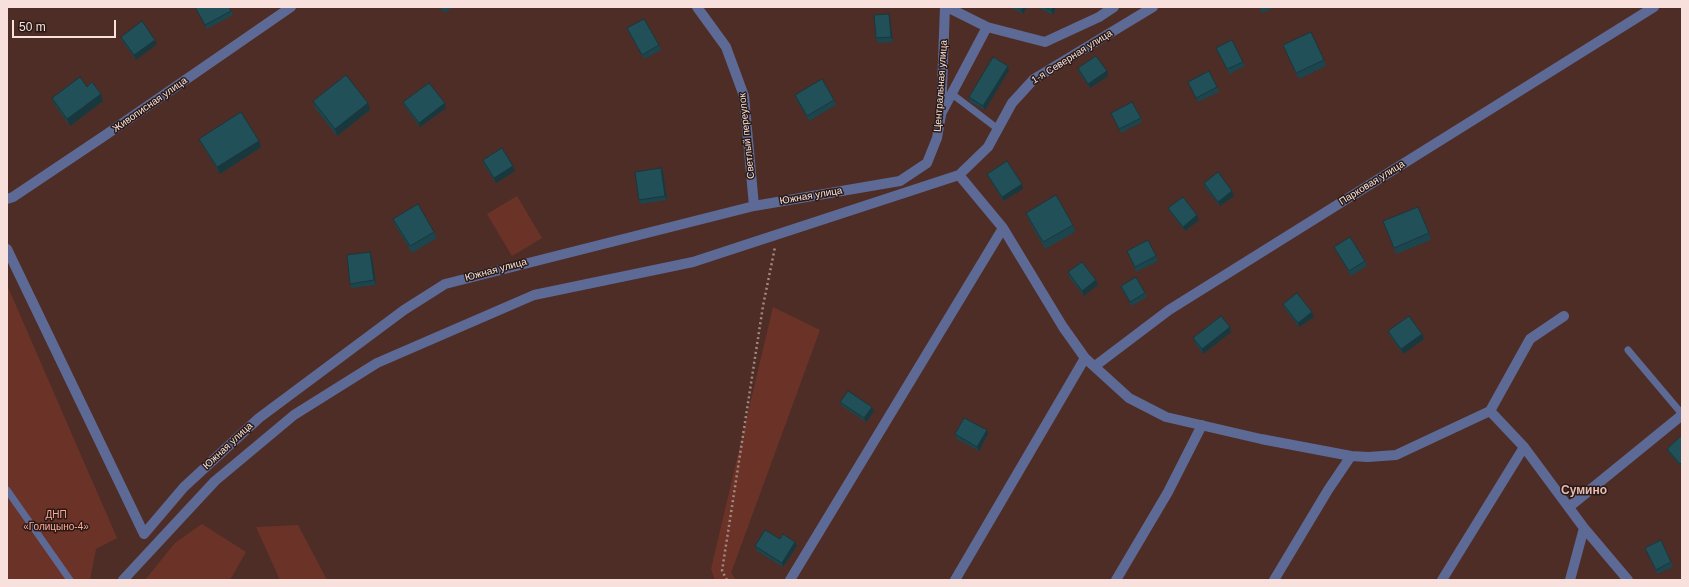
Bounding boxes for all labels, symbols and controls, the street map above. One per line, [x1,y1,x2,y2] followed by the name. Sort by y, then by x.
[14,12,118,38] scale bar
[19,20,46,34] text: 50 m
[1029,27,1115,87] street label: 1-я Северная улица
[932,40,950,132] street label: Центральная улица
[110,75,190,135] street label: Живописная улица
[737,93,757,179] street label: Светлый переулок
[1337,158,1407,208] street label: Парковая улица
[779,185,843,207] street label: Южная улица
[464,256,528,284] street label: Южная улица
[201,420,255,472] street label: Южная улица
[1561,484,1607,498] district label: Сумино
[23,509,89,532] park label: ДНП «Голицыно-4»

